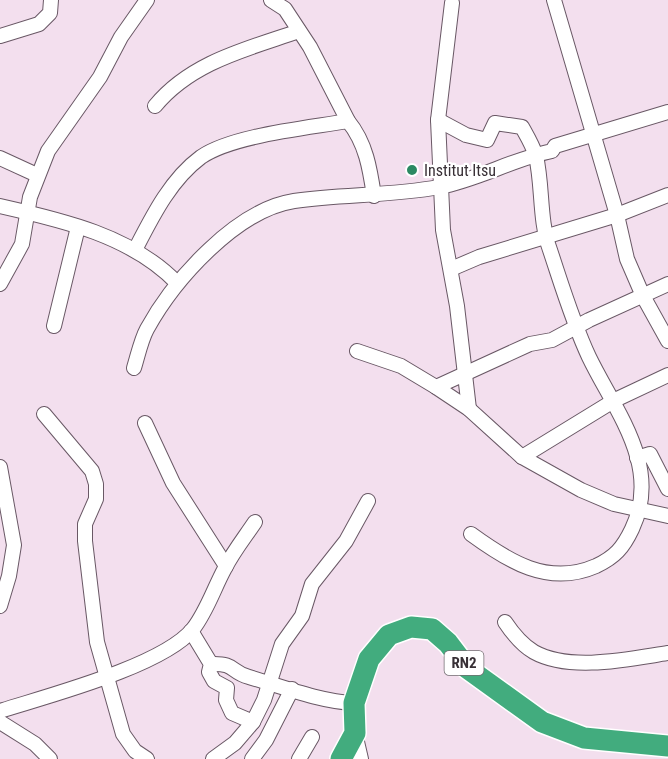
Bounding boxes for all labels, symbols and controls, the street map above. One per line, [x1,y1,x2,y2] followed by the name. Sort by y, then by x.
[424,161,496,180] place label: Institut Itsu
[405,163,419,177] marker: Institut Itsu
[444,651,484,675] road number: RN2

